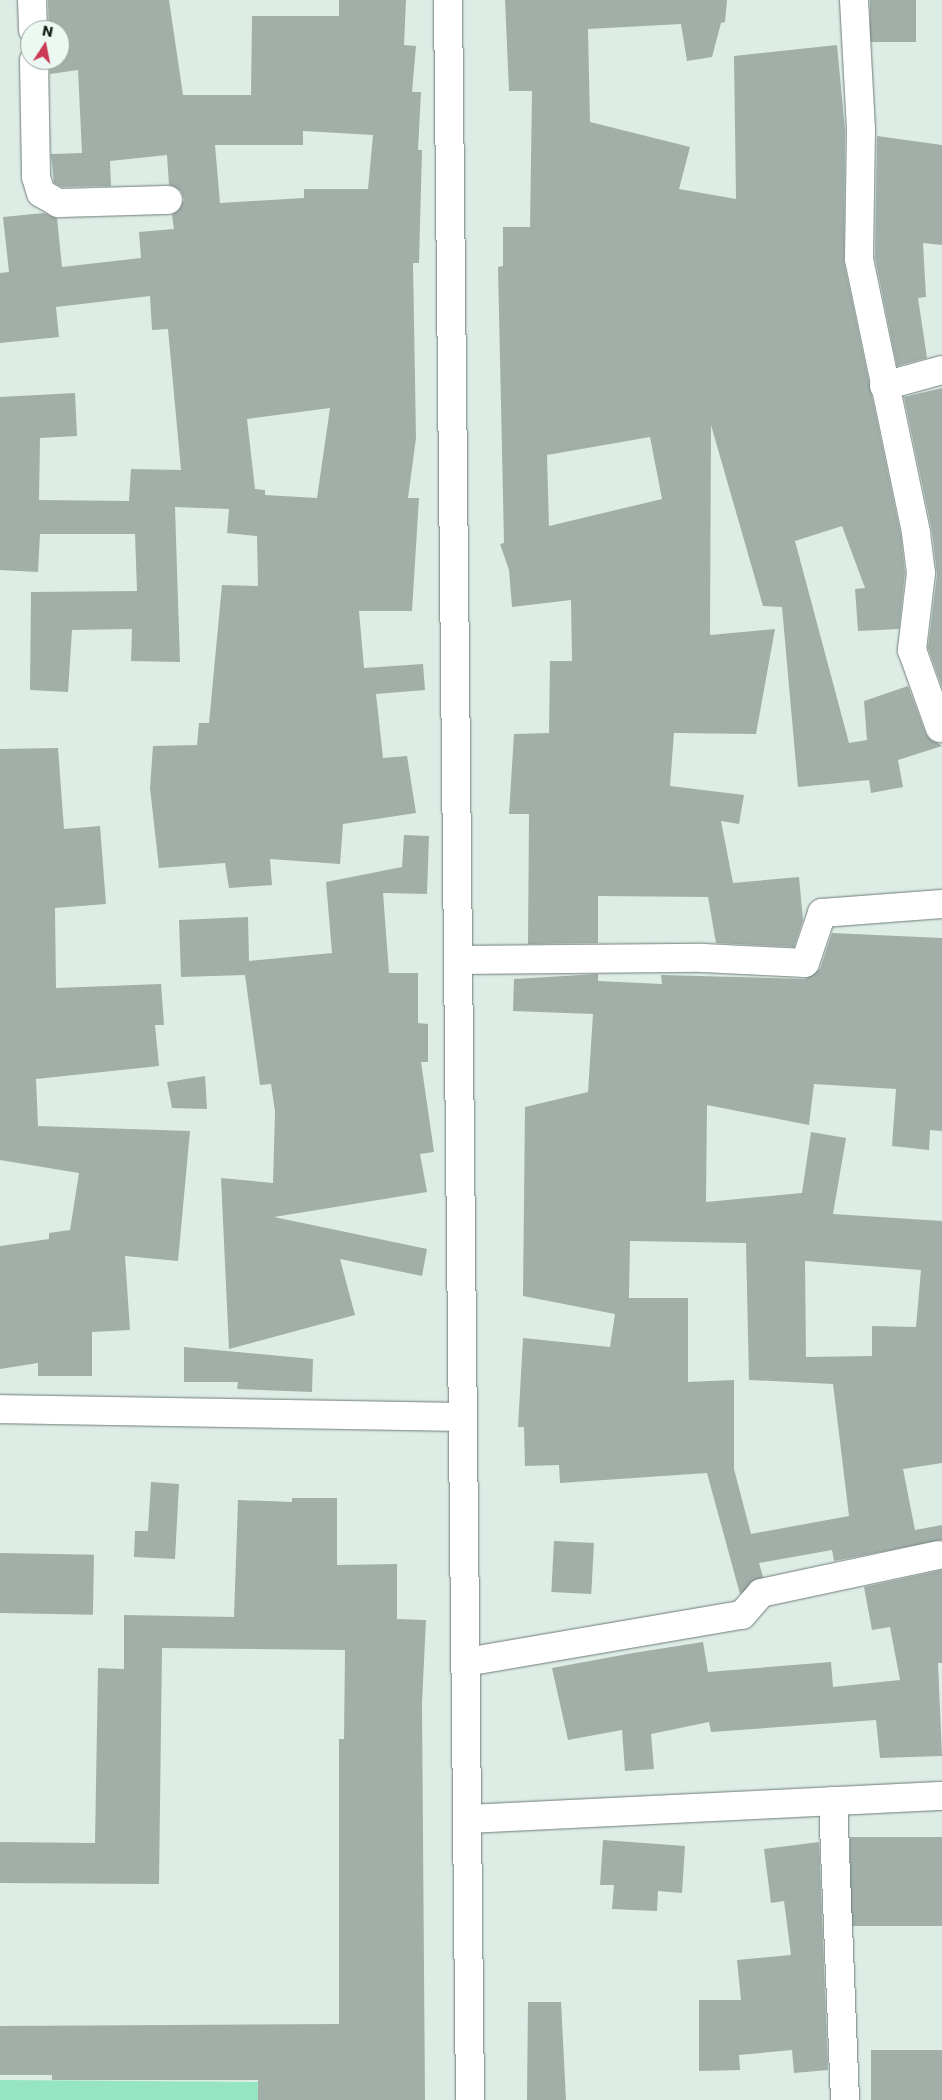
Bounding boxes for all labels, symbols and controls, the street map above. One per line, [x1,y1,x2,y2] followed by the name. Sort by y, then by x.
[20,20,70,70] north arrow
[41,20,55,42] text: N

